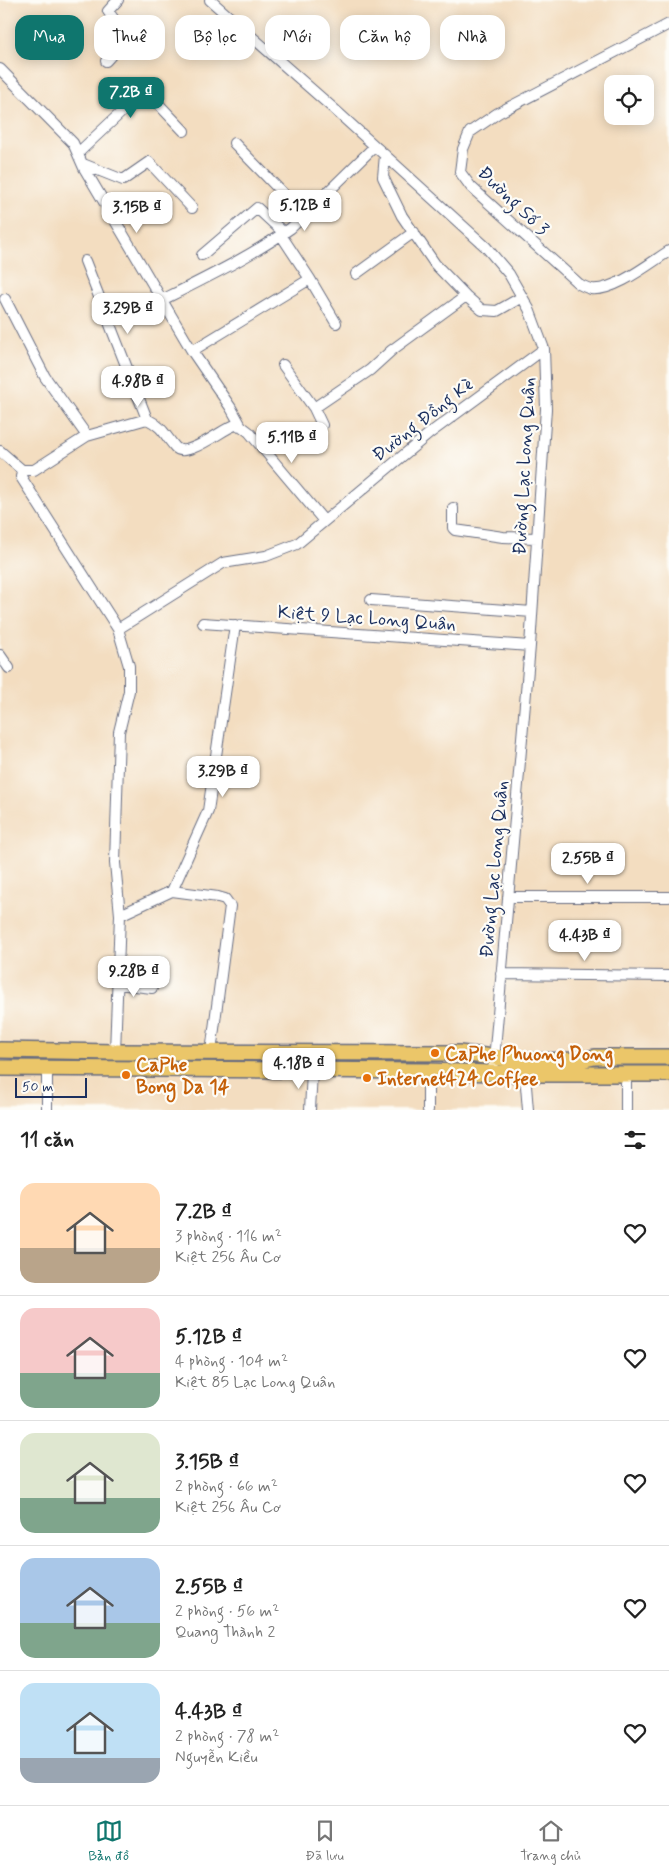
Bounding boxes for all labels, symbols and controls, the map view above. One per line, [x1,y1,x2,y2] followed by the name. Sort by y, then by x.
[15,15,84,60] chip: Mua
[94,15,165,60] chip: Thuê
[175,15,255,60] chip: Bộ lọc
[265,15,330,60] chip: Mới
[340,15,430,60] chip: Căn hộ
[440,15,505,60] chip: Nhà
[604,75,654,125] map controls
[604,75,654,125] button: locate
[90,76,172,119] pin: 7.2B ₫
[109,82,153,103] text: 7.2B ₫
[470,161,554,244] street label: Đường Số 3
[259,190,351,232] pin: 5.12B ₫
[91,192,183,234] pin: 3.15B ₫
[279,195,331,216] text: 5.12B ₫
[113,197,161,218] text: 3.15B ₫
[82,292,174,335] pin: 3.29B ₫
[103,298,153,319] text: 3.29B ₫
[92,366,184,408] pin: 4.98B ₫
[112,371,164,392] text: 4.98B ₫
[367,373,481,470] street label: Đường Đồng Kè
[507,376,545,556] street label: Đường Lạc Long Quân
[246,422,338,464] pin: 5.11B ₫
[267,427,317,448] text: 5.11B ₫
[277,600,457,638] street label: Kiệt 9 Lạc Long Quân
[177,756,269,798] pin: 3.29B ₫
[198,761,248,782] text: 3.29B ₫
[474,779,518,959] street label: Đường Lạc Long Quân
[542,842,634,885] pin: 2.55B ₫
[562,848,614,869] text: 2.55B ₫
[539,920,631,962] pin: 4.43B ₫
[559,925,611,946] text: 4.43B ₫
[88,956,180,998] pin: 9.28B ₫
[109,961,159,982] text: 9.28B ₫
[445,1042,613,1068] place label: CaPhe Phuong Dong
[429,1047,441,1059] marker: CaPhe Phuong Dong
[253,1048,345,1090] pin: 4.18B ₫
[136,1053,230,1103] place label: CaPhe Bong Da 14
[273,1053,325,1074] text: 4.18B ₫
[377,1067,538,1092] place label: Internet424 Coffee
[120,1069,132,1081] marker: CaPhe Bong Da 14
[361,1072,373,1084] marker: Internet424 Coffee
[15,1075,88,1098] scale bar
[22,1078,53,1096] text: 50 m
[20,1126,74,1154] text: 11 căn
[621,1126,649,1154] icon: filters
[175,1198,232,1226] text: 7.2B ₫
[60,1203,120,1263] icon: home
[621,1219,649,1247] icon: heart
[175,1226,282,1247] text: 3 phòng · 116 m²
[175,1247,281,1268] text: Kiệt 256 Âu Cơ
[175,1323,242,1351] text: 5.12B ₫
[60,1328,120,1388] icon: home
[621,1344,649,1372] icon: heart
[175,1351,288,1372] text: 4 phòng · 104 m²
[175,1372,335,1393] text: Kiệt 85 Lạc Long Quân
[175,1448,239,1476] text: 3.15B ₫
[60,1453,120,1513] icon: home
[621,1469,649,1497] icon: heart
[175,1476,278,1497] text: 2 phòng · 66 m²
[175,1497,281,1518] text: Kiệt 256 Âu Cơ
[175,1573,243,1601] text: 2.55B ₫
[60,1578,120,1638] icon: home
[621,1594,649,1622] icon: heart
[175,1601,279,1622] text: 2 phòng · 56 m²
[175,1622,275,1643] text: Quang Thành 2
[175,1698,242,1726] text: 4.43B ₫
[60,1703,120,1763] icon: home
[621,1719,649,1747] icon: heart
[175,1726,279,1747] text: 2 phòng · 78 m²
[175,1747,258,1768] text: Nguyễn Kiều
[88,1817,129,1865] tab: Bản đồ
[305,1817,344,1865] tab: Đã lưu
[520,1817,581,1865] tab: Trang chủ

